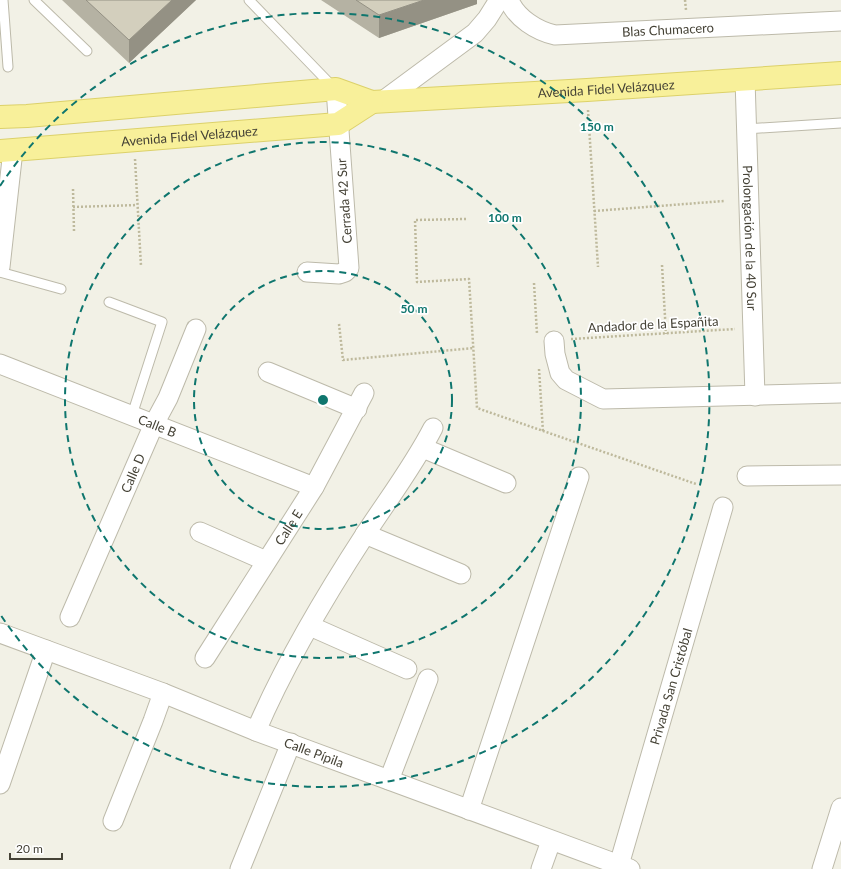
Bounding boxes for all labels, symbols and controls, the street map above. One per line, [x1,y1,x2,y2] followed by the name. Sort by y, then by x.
[622,19,714,40] street label: Blas Chumacero
[537,76,675,101] street label: Avenida Fidel Velázquez
[580,119,614,134] text: 150 m
[120,122,258,149] street label: Avenida Fidel Velázquez
[333,157,355,244] street label: Cerrada 42 Sur
[740,165,760,311] street label: Prolongación de la 40 Sur
[488,210,522,225] text: 100 m
[401,301,427,316] text: 50 m
[587,313,719,335] street label: Andador de la Españita
[316,393,330,407] centre of rings
[136,411,179,440] street label: Calle B
[117,451,148,495] street label: Calle D
[271,507,306,548] street label: Calle E
[646,626,695,747] street label: Privada San Cristóbal
[282,734,346,771] street label: Calle Pípila
[10,835,62,861] scale bar
[16,841,43,856] text: 20 m

